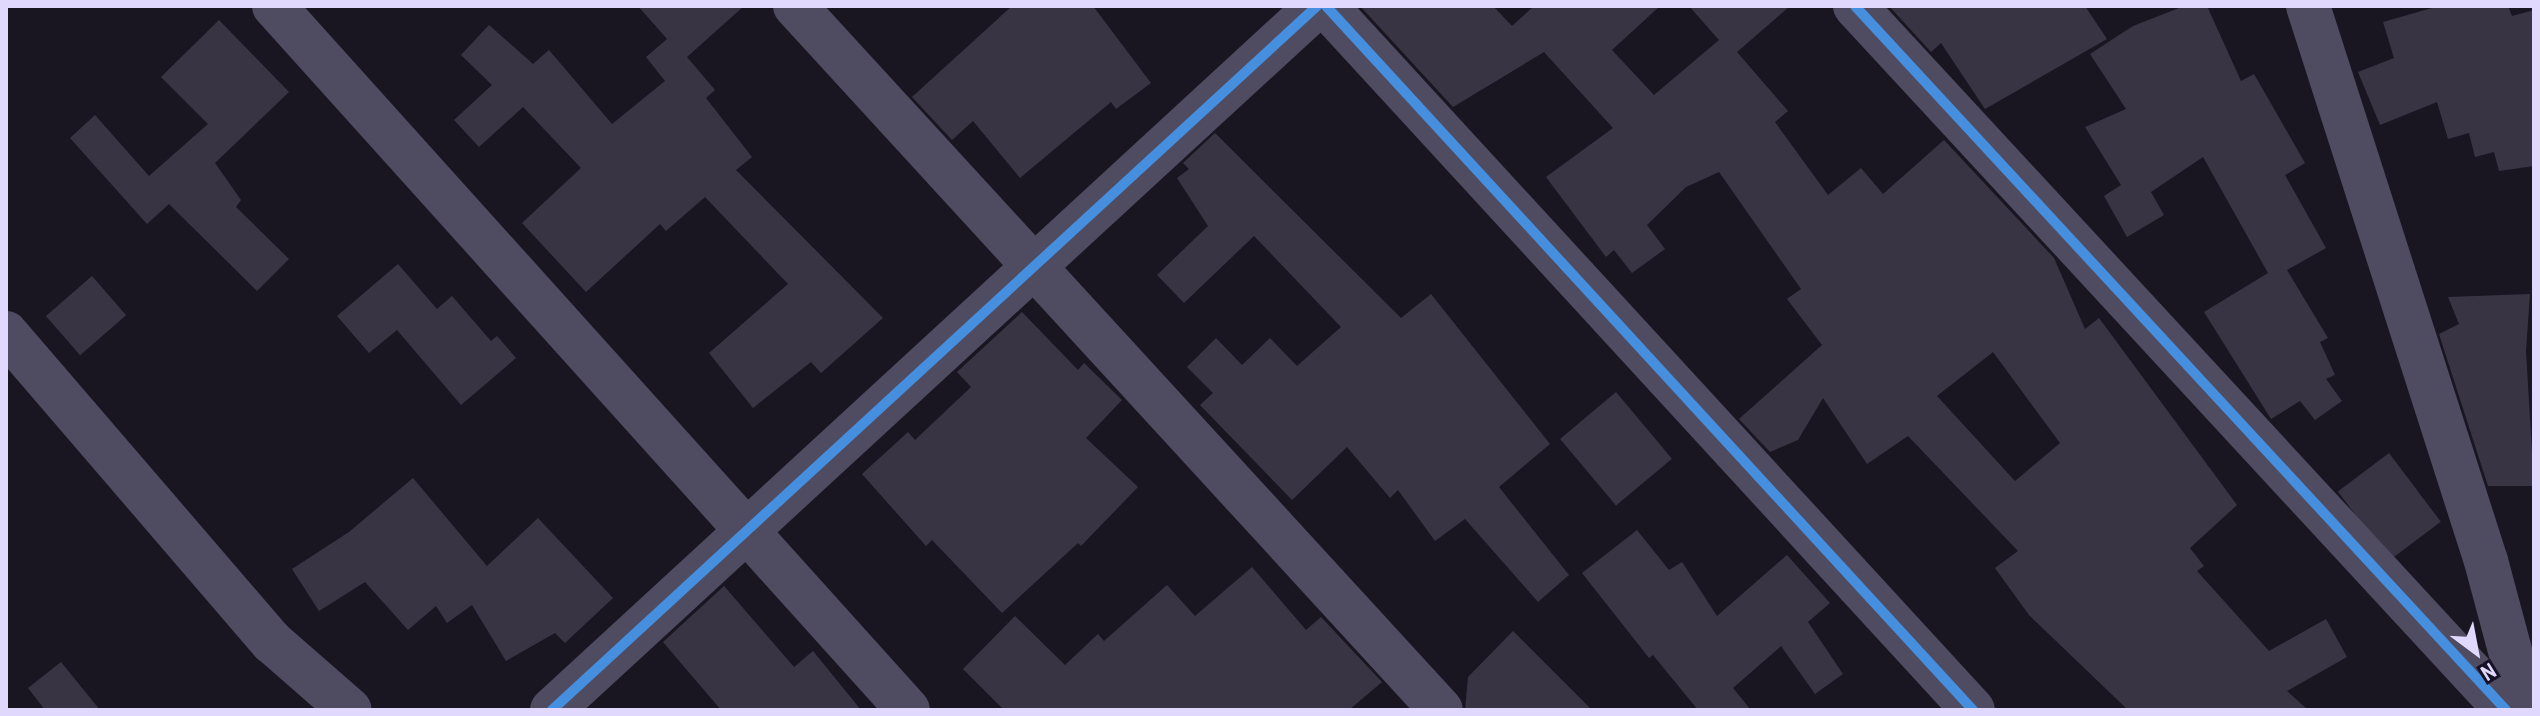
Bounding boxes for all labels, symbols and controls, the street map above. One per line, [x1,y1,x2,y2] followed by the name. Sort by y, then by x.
[2436,612,2516,692] north arrow
[2475,656,2502,689] text: N

